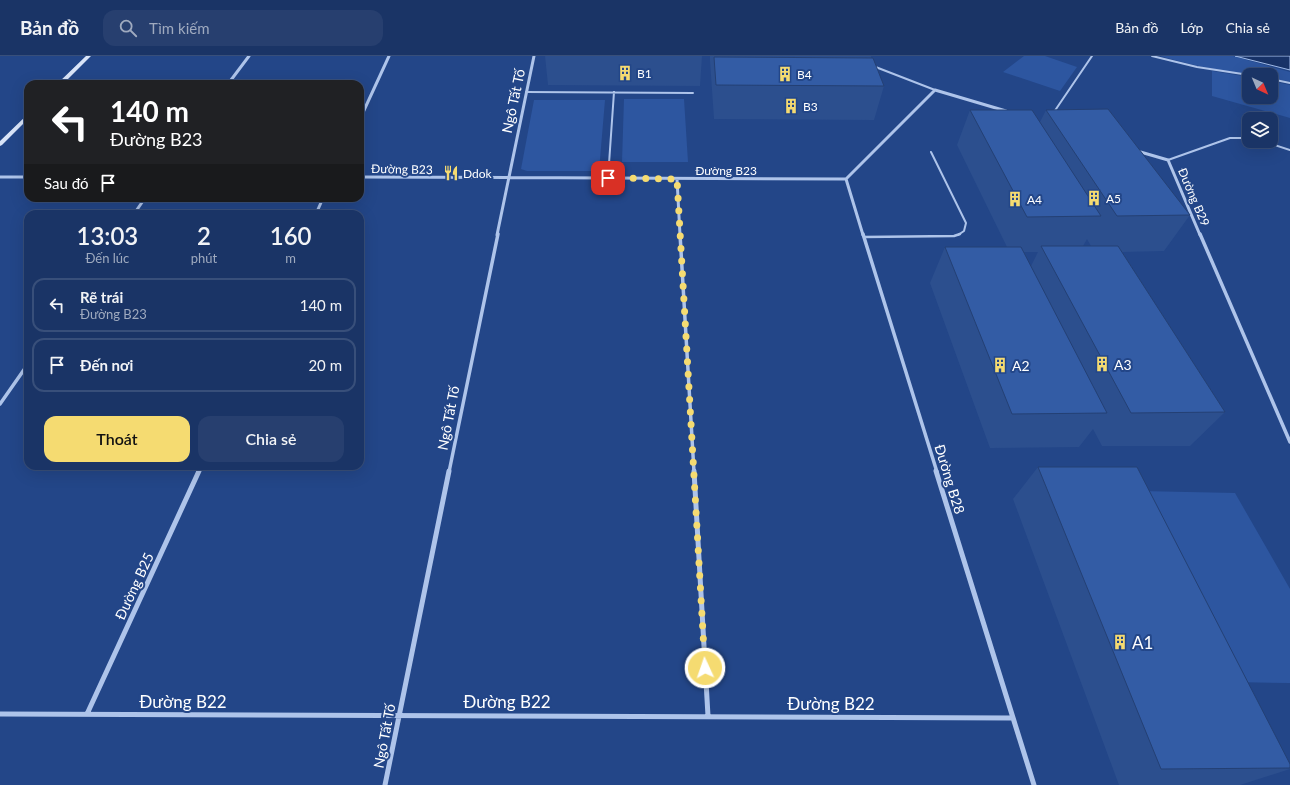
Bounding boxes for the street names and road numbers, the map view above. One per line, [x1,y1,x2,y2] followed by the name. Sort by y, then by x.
[498,66,528,135] street label: Ngô Tất Tố
[371,161,433,177] street label: Đường B23
[695,163,757,178] street label: Đường B23
[1175,166,1213,228] street label: Đường B29
[433,383,463,452] street label: Ngô Tất Tố
[931,442,969,516] street label: Đường B28
[111,550,157,622] street label: Đường B25
[139,691,227,712] street label: Đường B22
[463,691,551,712] street label: Đường B22
[787,693,875,714] street label: Đường B22
[369,701,399,770] street label: Ngô Tất Tố

